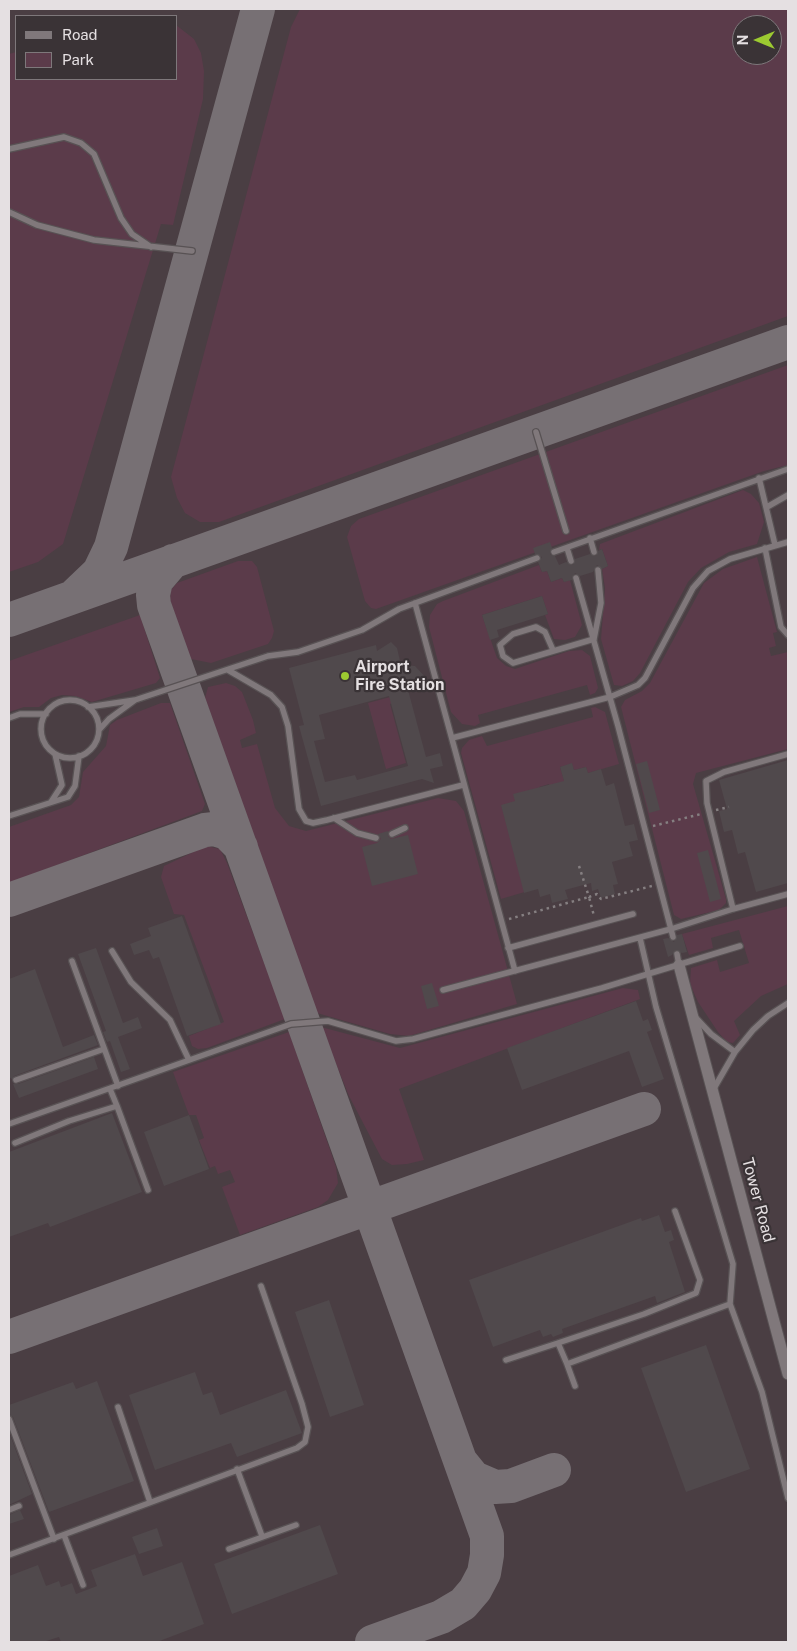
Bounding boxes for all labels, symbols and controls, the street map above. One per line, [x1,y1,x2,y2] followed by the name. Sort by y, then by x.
[15,15,178,80] legend
[732,15,782,65] north arrow
[62,26,98,43] text: Road
[735,35,751,45] text: N
[62,51,94,68] text: Park
[355,657,444,695] place label: Airport Fire Station
[339,670,351,682] marker: Airport Fire Station
[738,1156,778,1244] street label: Tower Road

